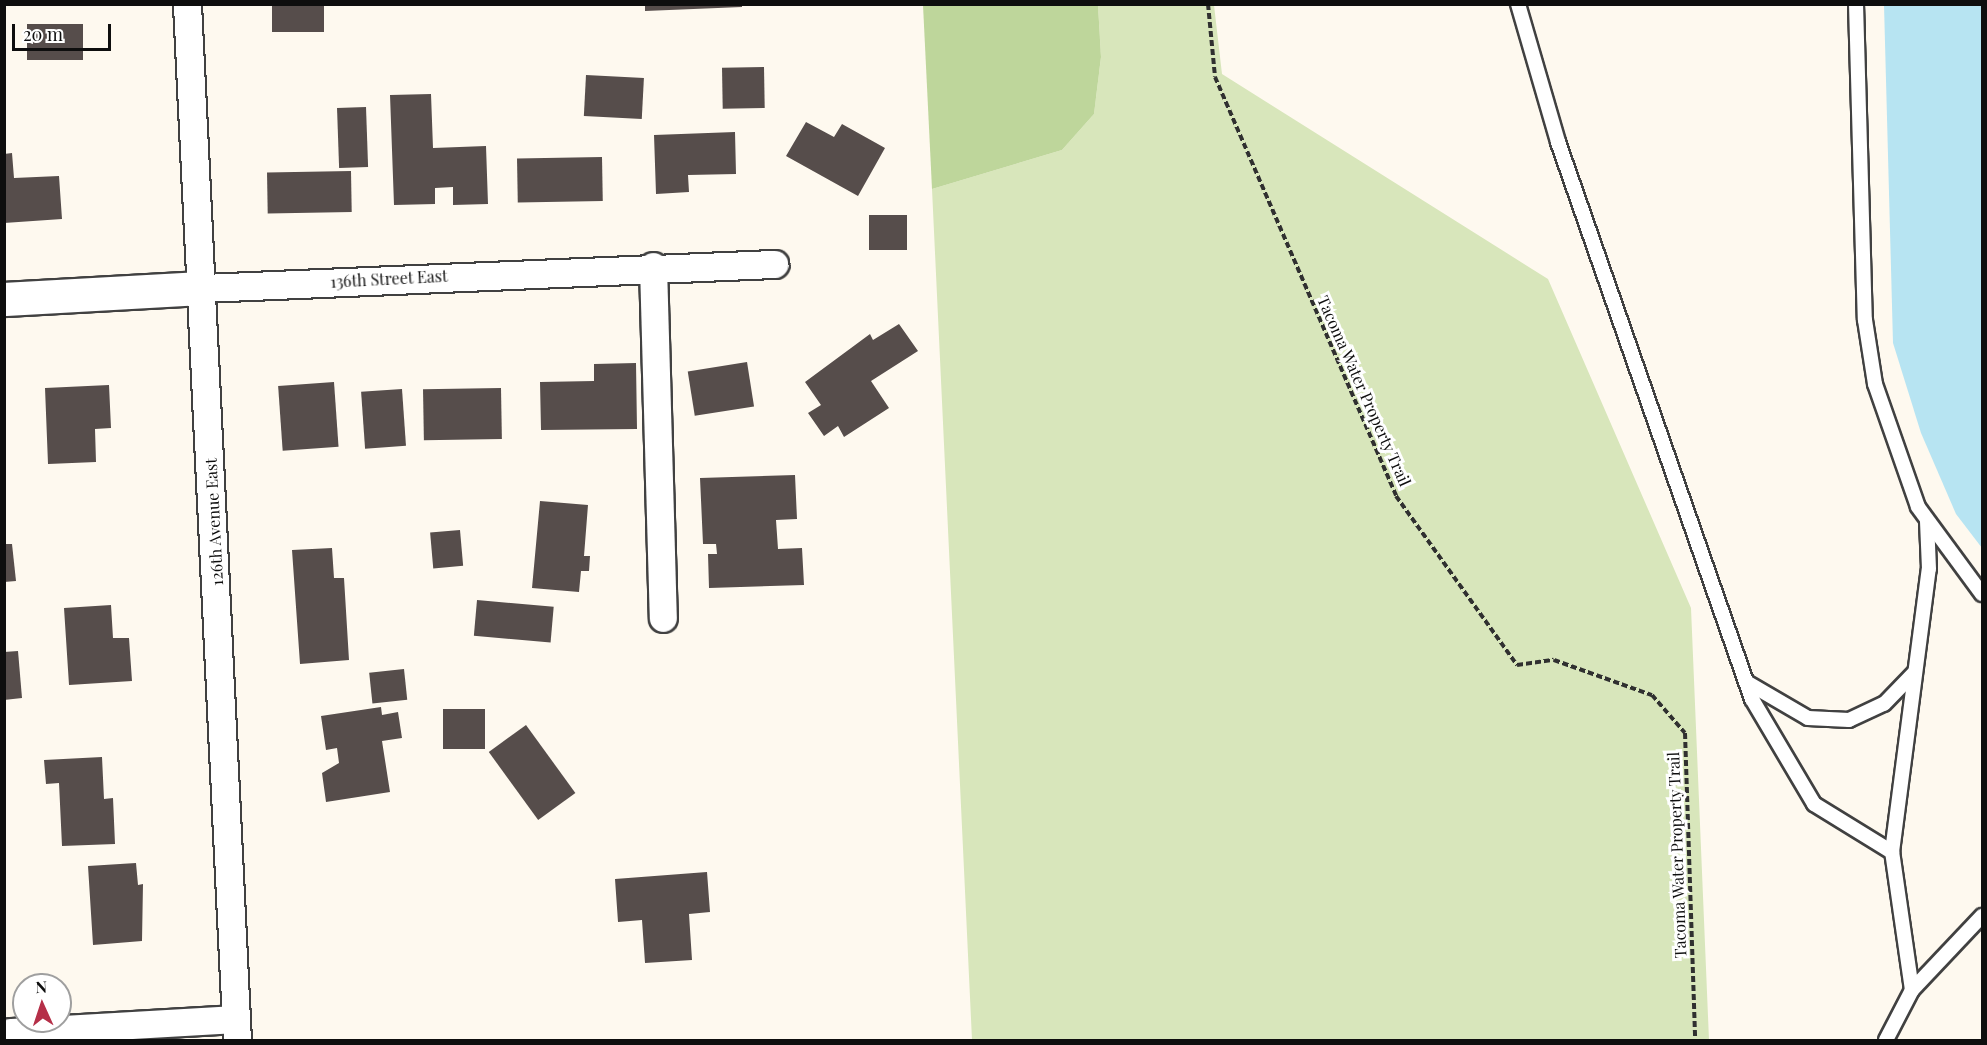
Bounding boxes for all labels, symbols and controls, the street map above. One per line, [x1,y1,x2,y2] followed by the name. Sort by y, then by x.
[15,12,114,50] scale bar
[23,22,63,46] text: 20 m
[330,266,448,292] street label: 136th Street East
[1313,292,1415,490] street label: Tacoma Water Property Trail
[201,457,227,587] street label: 126th Avenue East
[1664,751,1690,959] street label: Tacoma Water Property Trail
[12,973,72,1033] north arrow
[35,976,47,997] text: N

